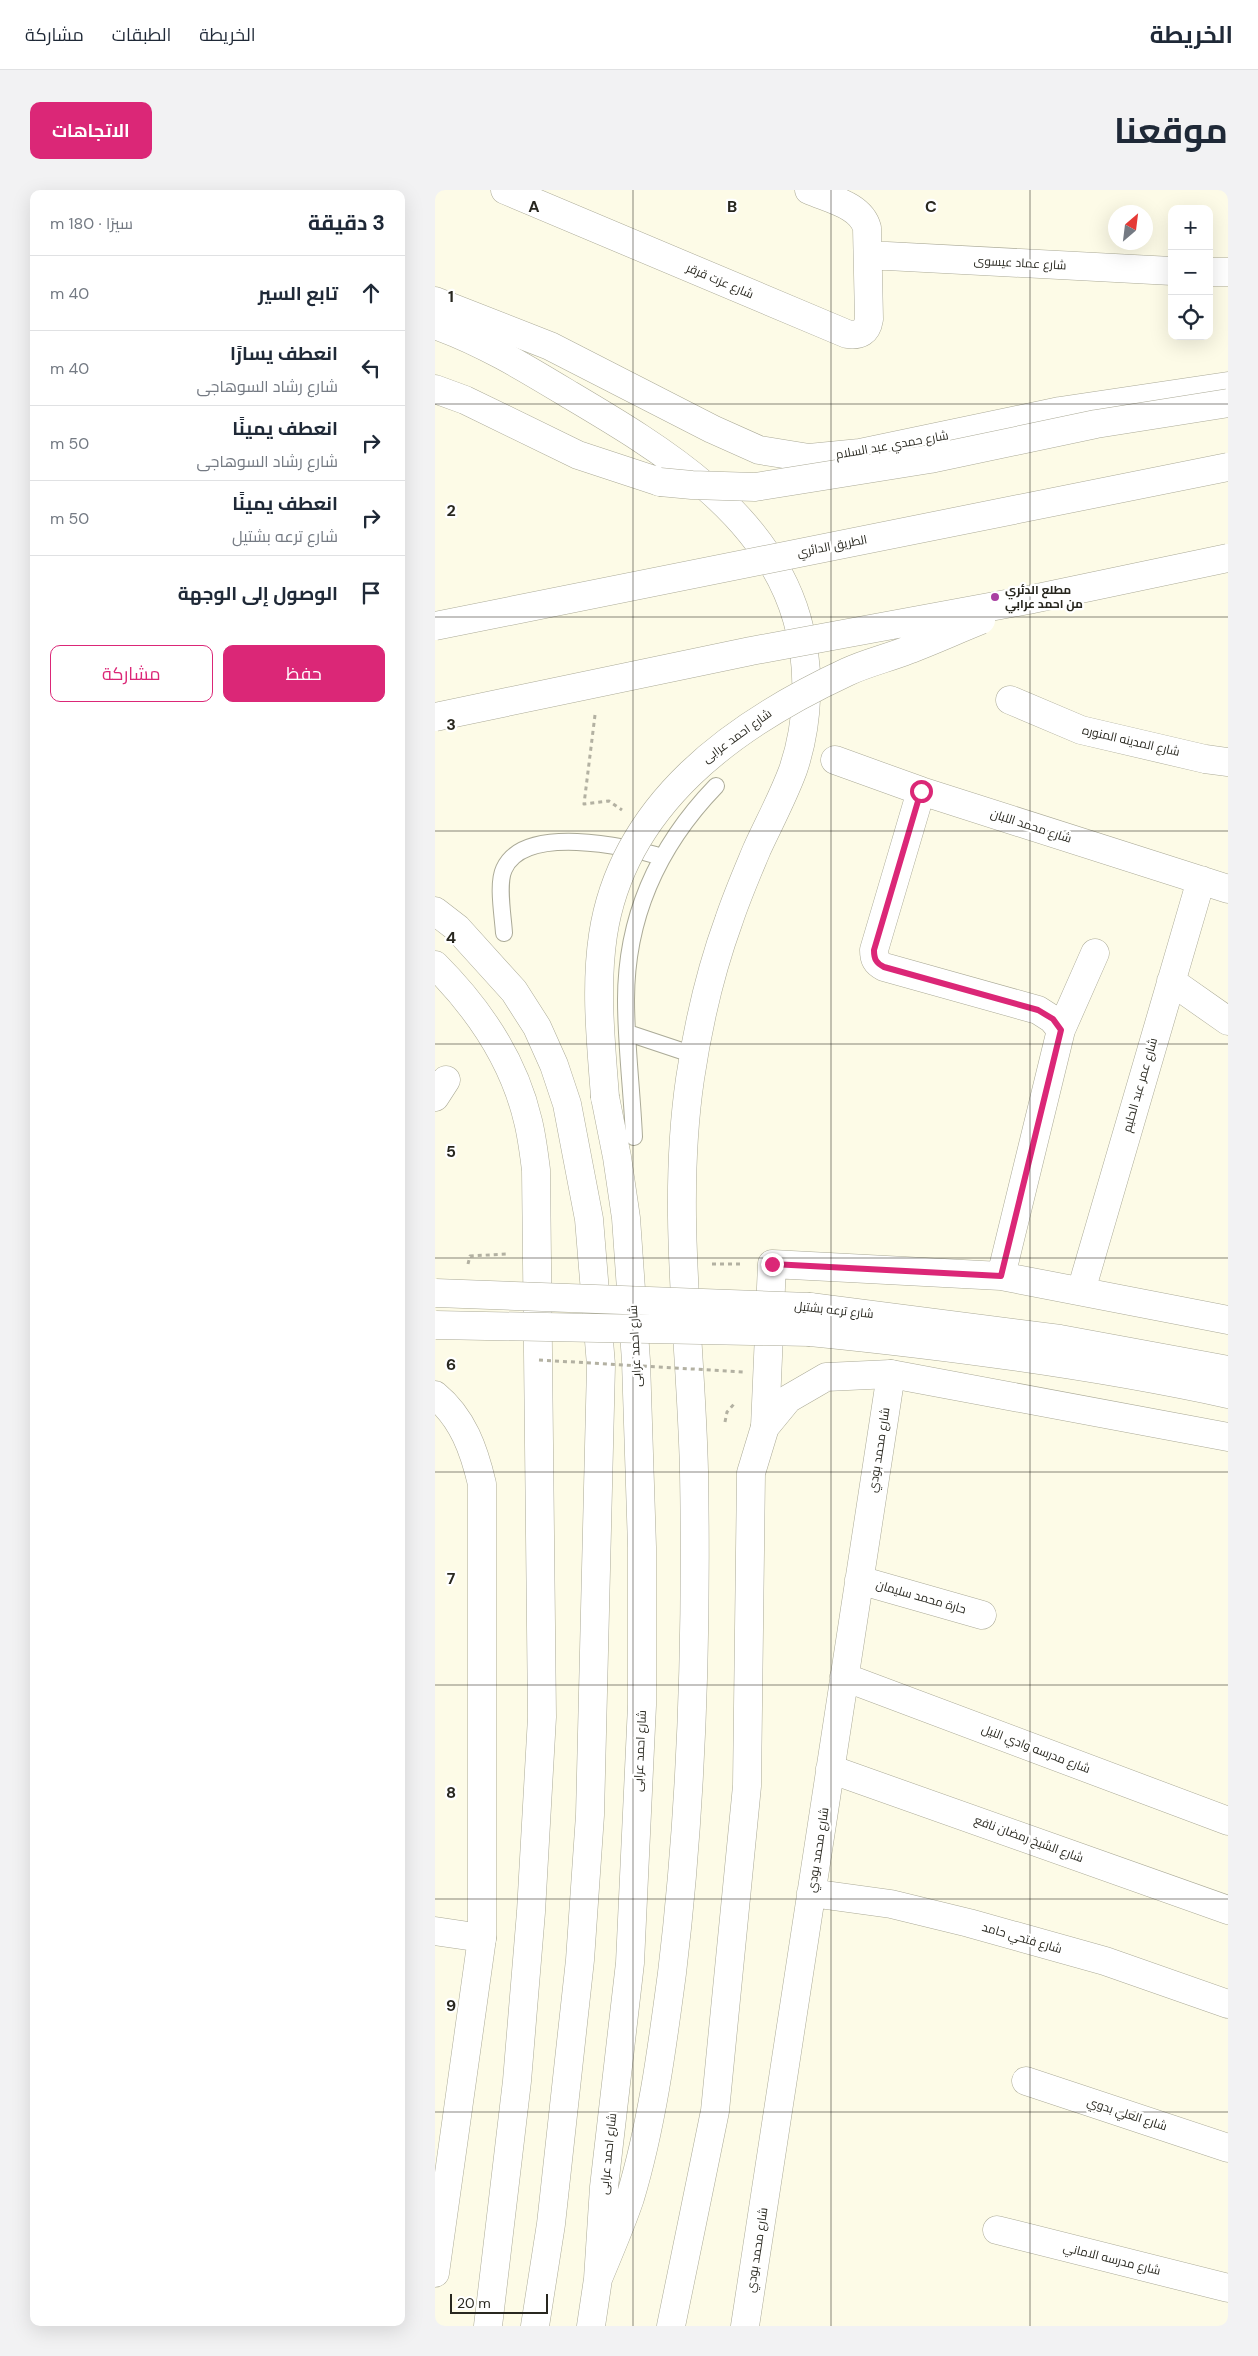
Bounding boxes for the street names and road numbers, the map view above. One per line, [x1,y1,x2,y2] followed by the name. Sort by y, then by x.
[973,253,1067,273] street label: شارع عماد عيسوى
[683,259,756,302] street label: شارع عزت قرقر
[834,427,950,465] street label: شارع حمدي عبد السلام
[796,531,869,563] street label: الطريق الدائري
[699,705,775,767] street label: شارع احمد عرابى
[1081,722,1181,760] street label: شارع المدينه المنوره
[988,805,1074,847] street label: شارع محمد اللبان
[1119,1036,1161,1134] street label: شارع عمر عبد الحليم
[794,1298,874,1322] street label: شارع ترعه بشتيل
[625,1305,645,1387] street label: شارع احمد عرابى
[864,1406,896,1494] street label: شارع محمد بودي
[874,1576,968,1618] street label: حارة محمد سليمان
[630,1710,650,1792] street label: شارع احمد عرابى
[979,1721,1093,1779] street label: شارع مدرسه وادي النيل
[803,1806,835,1894] street label: شارع محمد بودي
[972,1812,1086,1866] street label: شارع الشيخ رمضان نافع
[980,1919,1064,1959] street label: شارع فتحي حامد
[1084,2094,1169,2136] street label: شارع العلي بدوي
[596,2112,620,2196] street label: شارع احمد عرابى
[742,2206,774,2294] street label: شارع محمد بودي
[1061,2239,1162,2281] street label: شارع مدرسه الاماني

